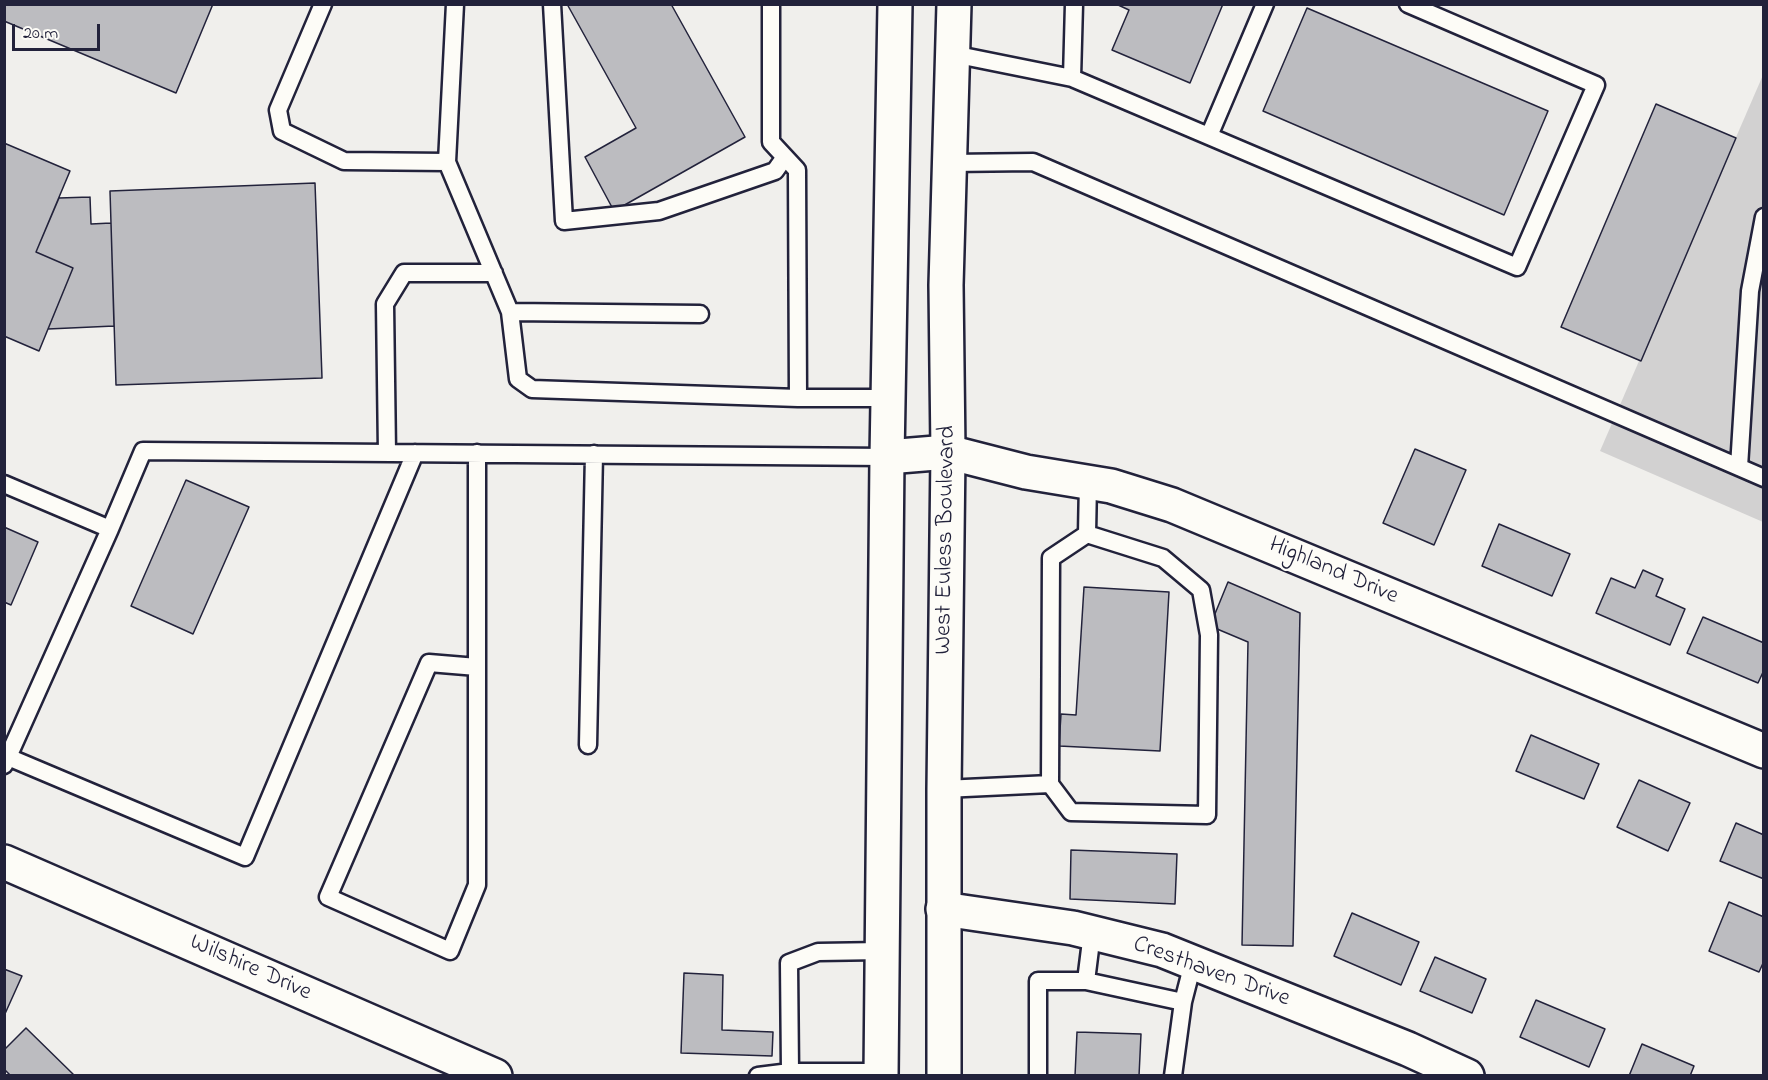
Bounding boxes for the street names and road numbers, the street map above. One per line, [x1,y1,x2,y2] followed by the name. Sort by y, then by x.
[931,425,963,655] street label: West Euless Boulevard
[1264,532,1402,612] street label: Highland Drive
[185,929,315,1009] street label: Wilshire Drive
[1129,931,1293,1015] street label: Cresthaven Drive

